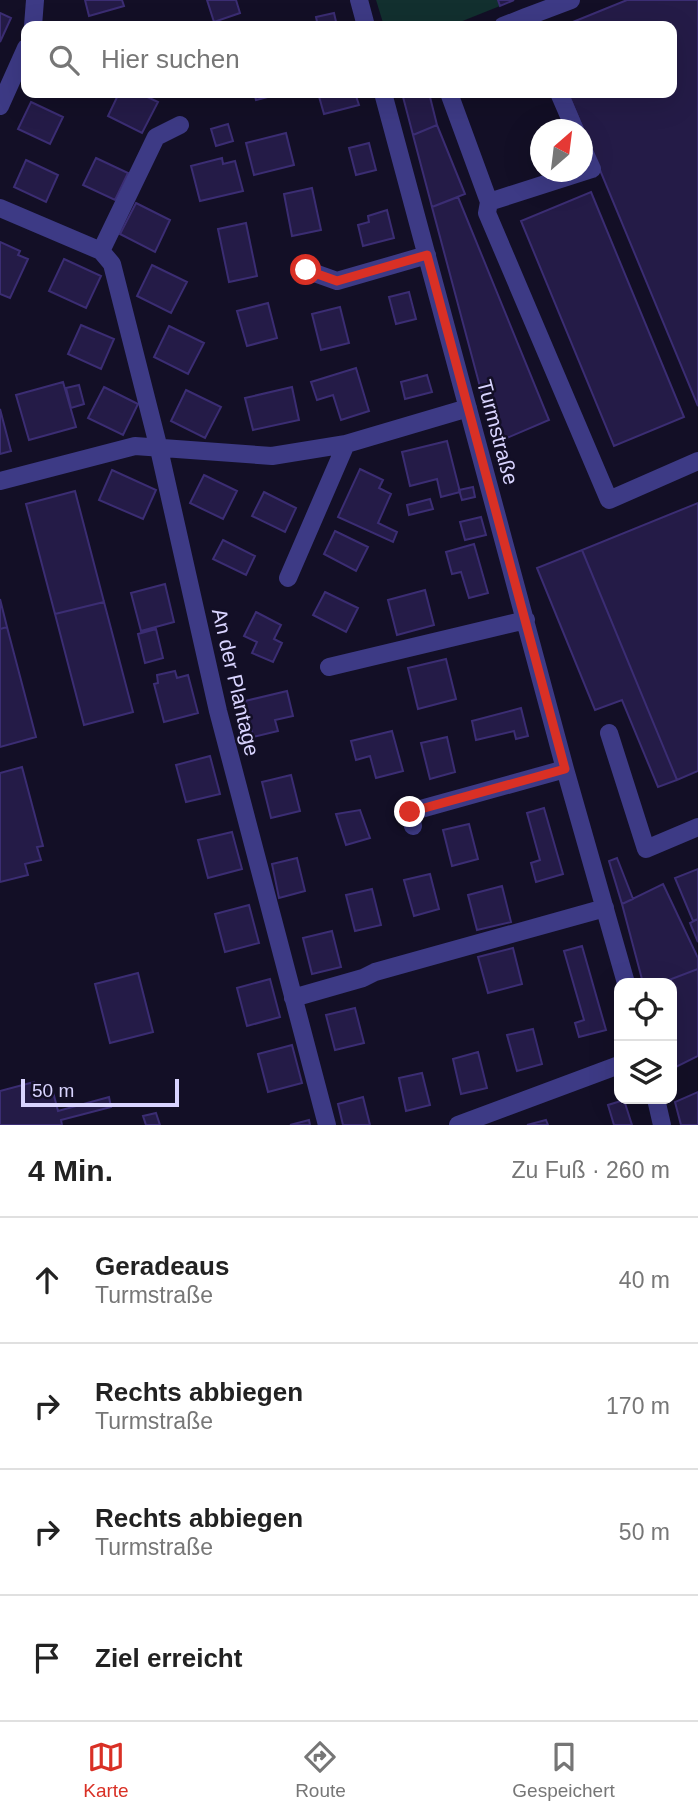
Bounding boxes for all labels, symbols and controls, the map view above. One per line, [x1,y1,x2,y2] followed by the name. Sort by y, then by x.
[21,21,677,98] search box
[45,41,83,79] icon: search
[101,44,240,74] text: Hier suchen
[530,119,593,182] north arrow
[290,254,321,285] route start
[473,377,523,487] street label: Turmstraße
[208,606,264,758] street label: An der Plantage
[394,796,425,827] route end
[614,978,677,1104] map controls
[614,978,677,1041] button: locate
[614,1041,677,1104] button: layers
[21,1076,178,1108] scale bar
[32,1080,74,1101] text: 50 m
[28,1154,113,1187] text: 4 Min.
[512,1157,670,1183] text: Zu Fuß · 260 m
[95,1251,229,1281] text: Geradeaus
[28,1261,66,1299] icon: ahead
[619,1267,670,1293] text: 40 m
[95,1282,213,1308] text: Turmstraße
[95,1377,303,1407] text: Rechts abbiegen
[28,1387,66,1425] icon: right
[606,1393,670,1419] text: 170 m
[95,1408,213,1434] text: Turmstraße
[95,1503,303,1533] text: Rechts abbiegen
[28,1513,66,1551] icon: right
[619,1519,670,1545] text: 50 m
[95,1534,213,1560] text: Turmstraße
[28,1639,66,1677] icon: arrive
[95,1643,242,1673] text: Ziel erreicht
[83,1738,129,1802] tab: Karte
[295,1738,346,1802] tab: Route
[512,1738,615,1802] tab: Gespeichert

